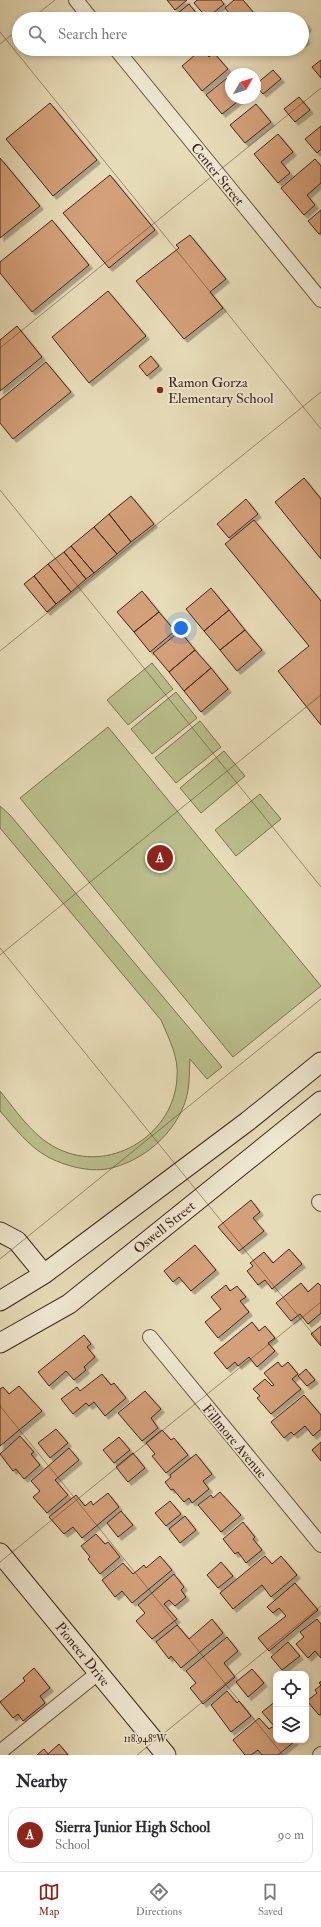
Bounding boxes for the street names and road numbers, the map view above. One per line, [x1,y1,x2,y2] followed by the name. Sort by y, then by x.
[187,140,248,209] street label: Center Street
[130,1197,199,1257] street label: Oswell Street
[199,1401,271,1482] street label: Fillmore Avenue
[52,1619,114,1690] street label: Pioneer Drive

